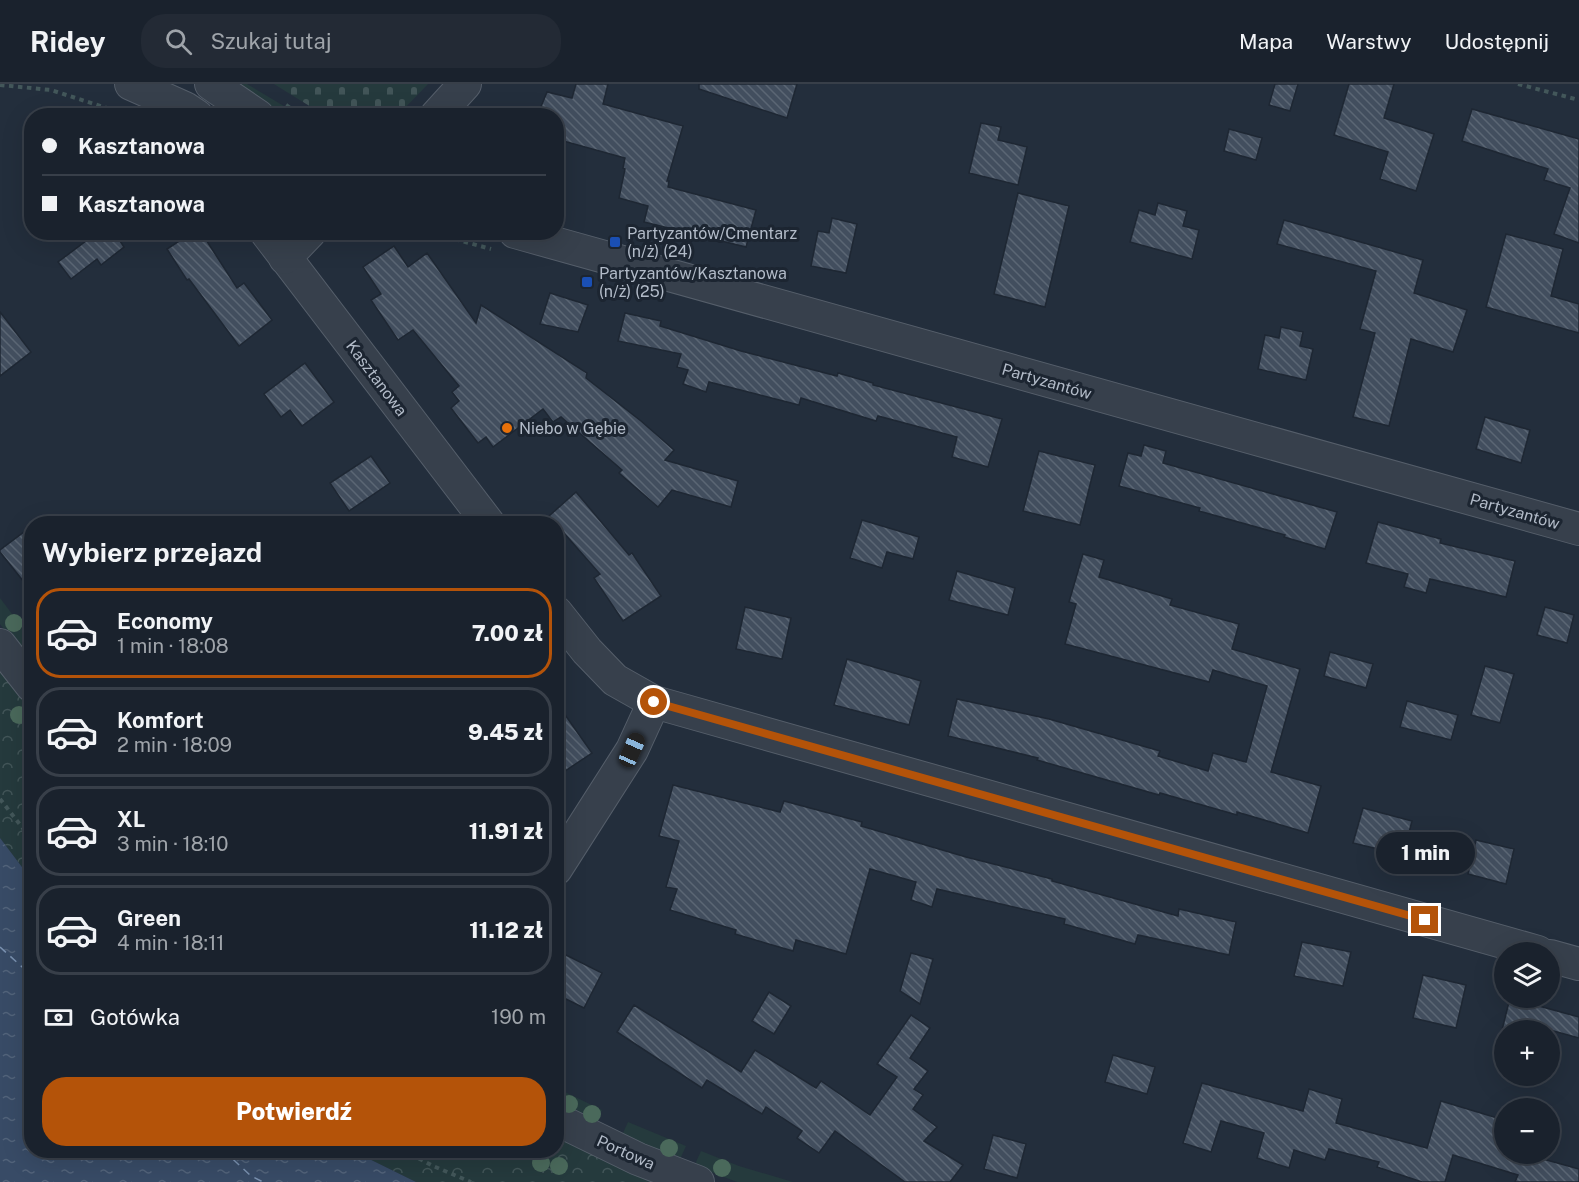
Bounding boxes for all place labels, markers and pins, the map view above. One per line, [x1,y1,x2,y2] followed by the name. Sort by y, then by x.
[627,224,797,261] place label: Partyzantów/Cmentarz (n/ż) (24)
[608,235,622,249] marker: Partyzantów/Cmentarz (n/ż) (24)
[599,264,787,301] place label: Partyzantów/Kasztanowa (n/ż) (25)
[580,275,594,289] marker: Partyzantów/Kasztanowa (n/ż) (25)
[519,419,626,438] place label: Niebo w Gębie
[500,421,514,435] marker: Niebo w Gębie

